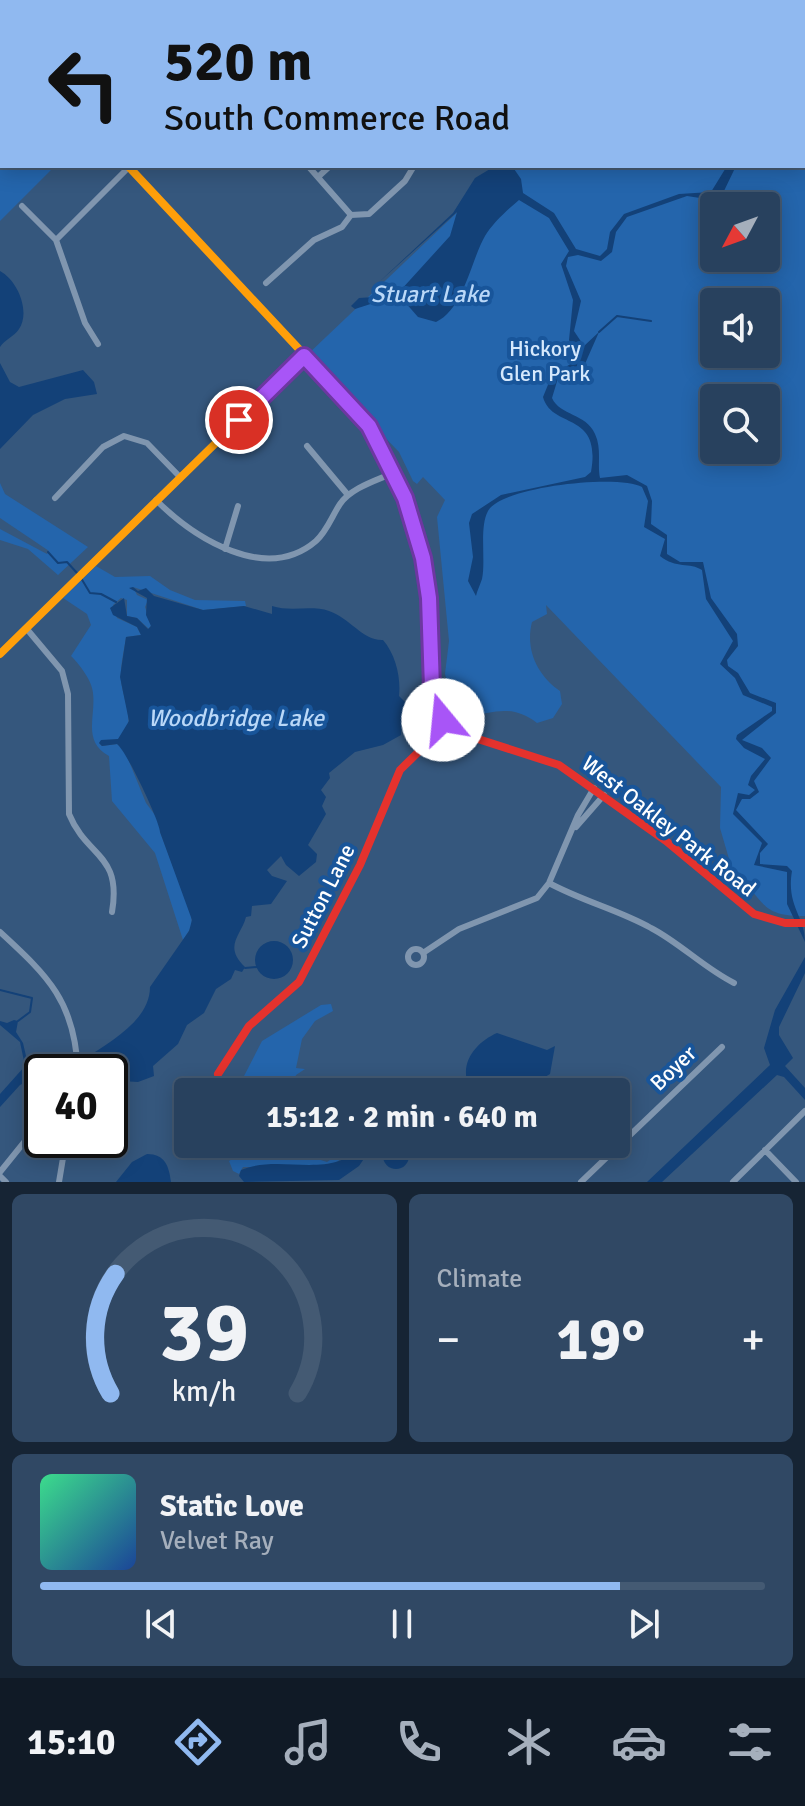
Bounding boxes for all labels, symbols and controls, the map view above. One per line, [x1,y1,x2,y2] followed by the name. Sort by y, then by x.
[164,27,312,96] text: 520 m
[32,32,136,136] icon: left
[164,96,510,141] text: South Commerce Road
[700,192,780,272] north arrow
[700,192,780,464] map controls
[371,279,490,309] water label: Stuart Lake
[700,288,780,368] button: sound
[500,335,590,387] park label: Hickory Glen Park
[700,384,780,464] button: search
[205,386,273,454] pin
[217,398,261,442] icon: arrive
[401,678,485,762] position arrow
[148,703,325,733] water label: Woodbridge Lake
[577,750,761,902] street label: West Oakley Park Road
[285,839,361,953] street label: Sutton Lane
[644,1040,702,1096] street label: Boyer
[24,1054,128,1158] speed limit sign: 40
[266,1099,538,1136] text: 15:12 · 2 min · 640 m
[437,1263,522,1295] text: Climate
[159,1282,249,1384] text: 39
[556,1303,645,1377] text: 19°
[437,1313,460,1367] text: −
[741,1313,765,1367] text: +
[172,1374,237,1409] text: km/h
[160,1488,304,1525] text: Static Love
[160,1525,274,1557] text: Velvet Ray
[139,1602,183,1646] icon: previous
[380,1602,424,1646] icon: pause
[622,1602,666,1646] icon: next
[170,1714,226,1770] icon: directions
[280,1714,336,1770] icon: music
[391,1714,447,1770] icon: phone
[501,1714,557,1770] icon: climate
[611,1714,667,1770] icon: car
[722,1714,778,1770] icon: filters
[27,1720,116,1765] text: 15:10

